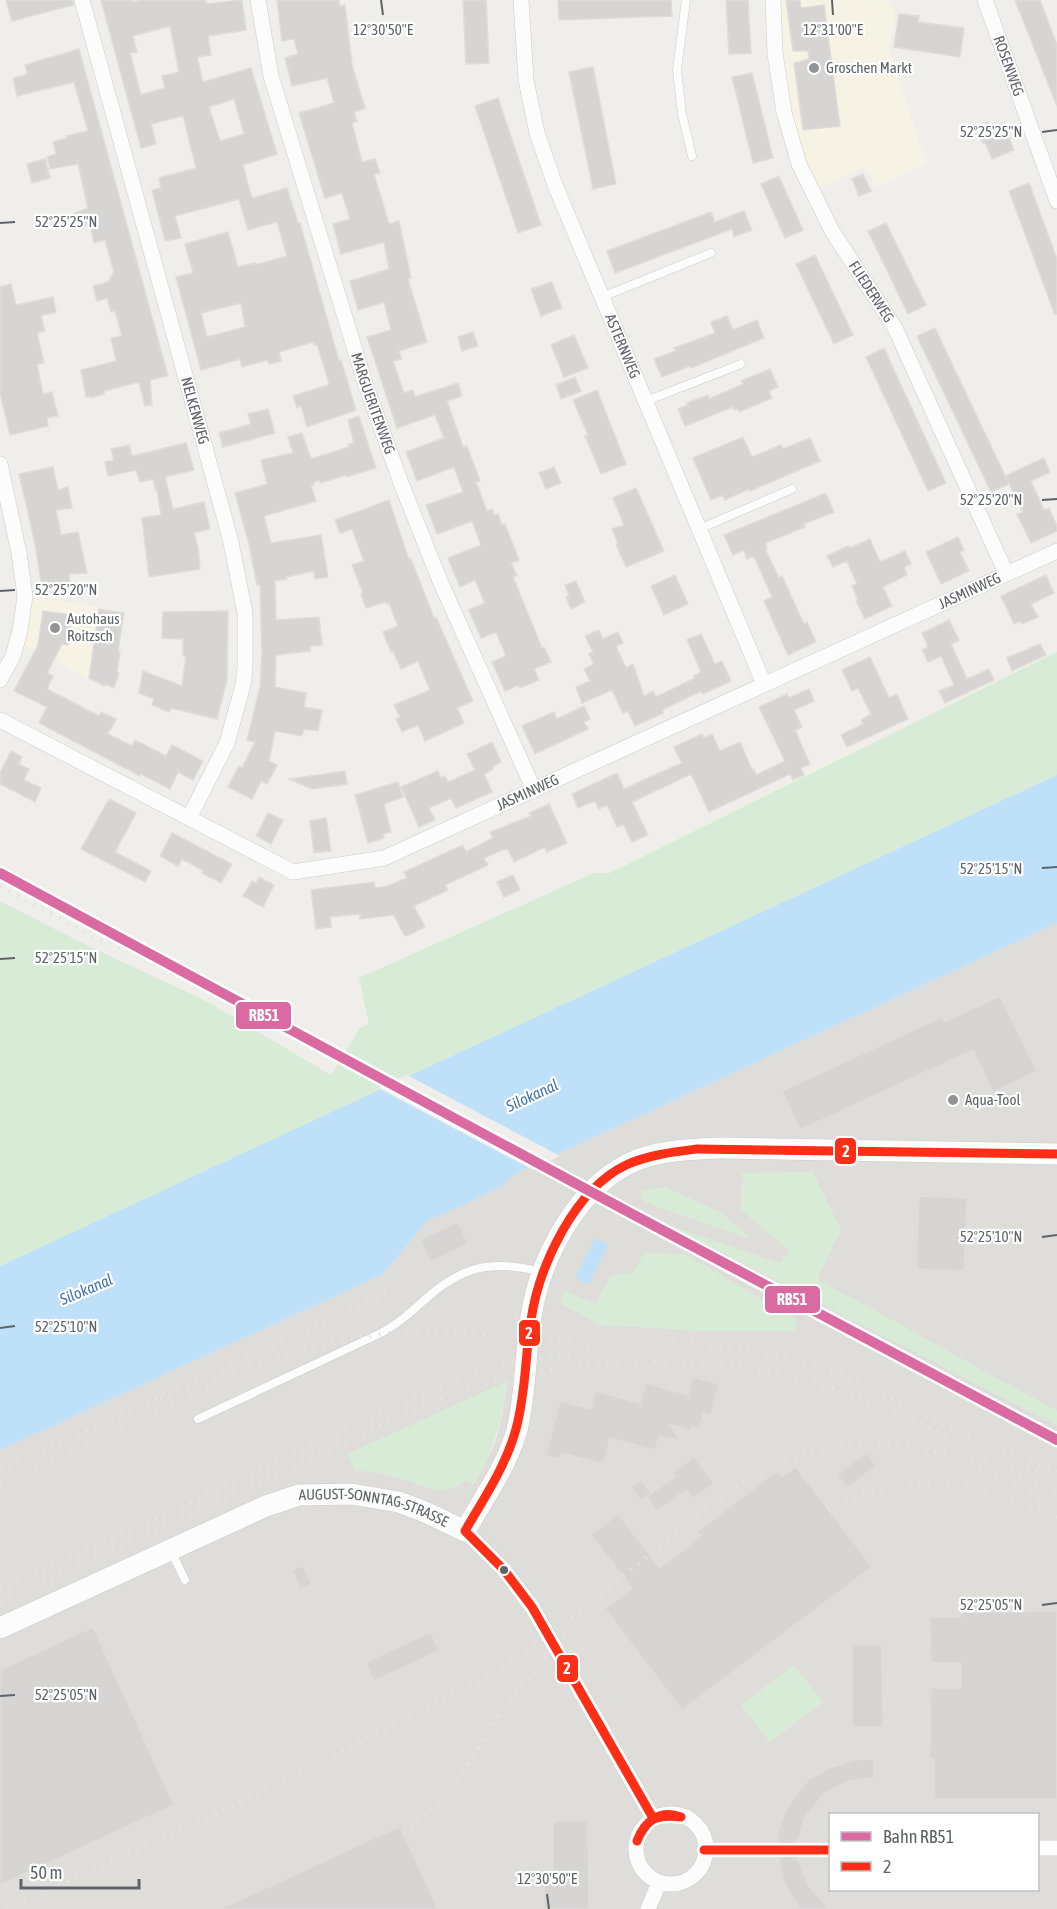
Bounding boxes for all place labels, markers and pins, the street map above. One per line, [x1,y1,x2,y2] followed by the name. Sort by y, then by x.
[826,59,912,76] place label: Groschen Markt
[807,61,821,75] marker: Groschen Markt
[67,610,120,644] place label: Autohaus Roitzsch
[48,621,62,635] marker: Autohaus Roitzsch
[965,1091,1020,1108] place label: Aqua-Tool
[946,1093,960,1107] marker: Aqua-Tool
[498,1564,510,1576] unlabelled marker

